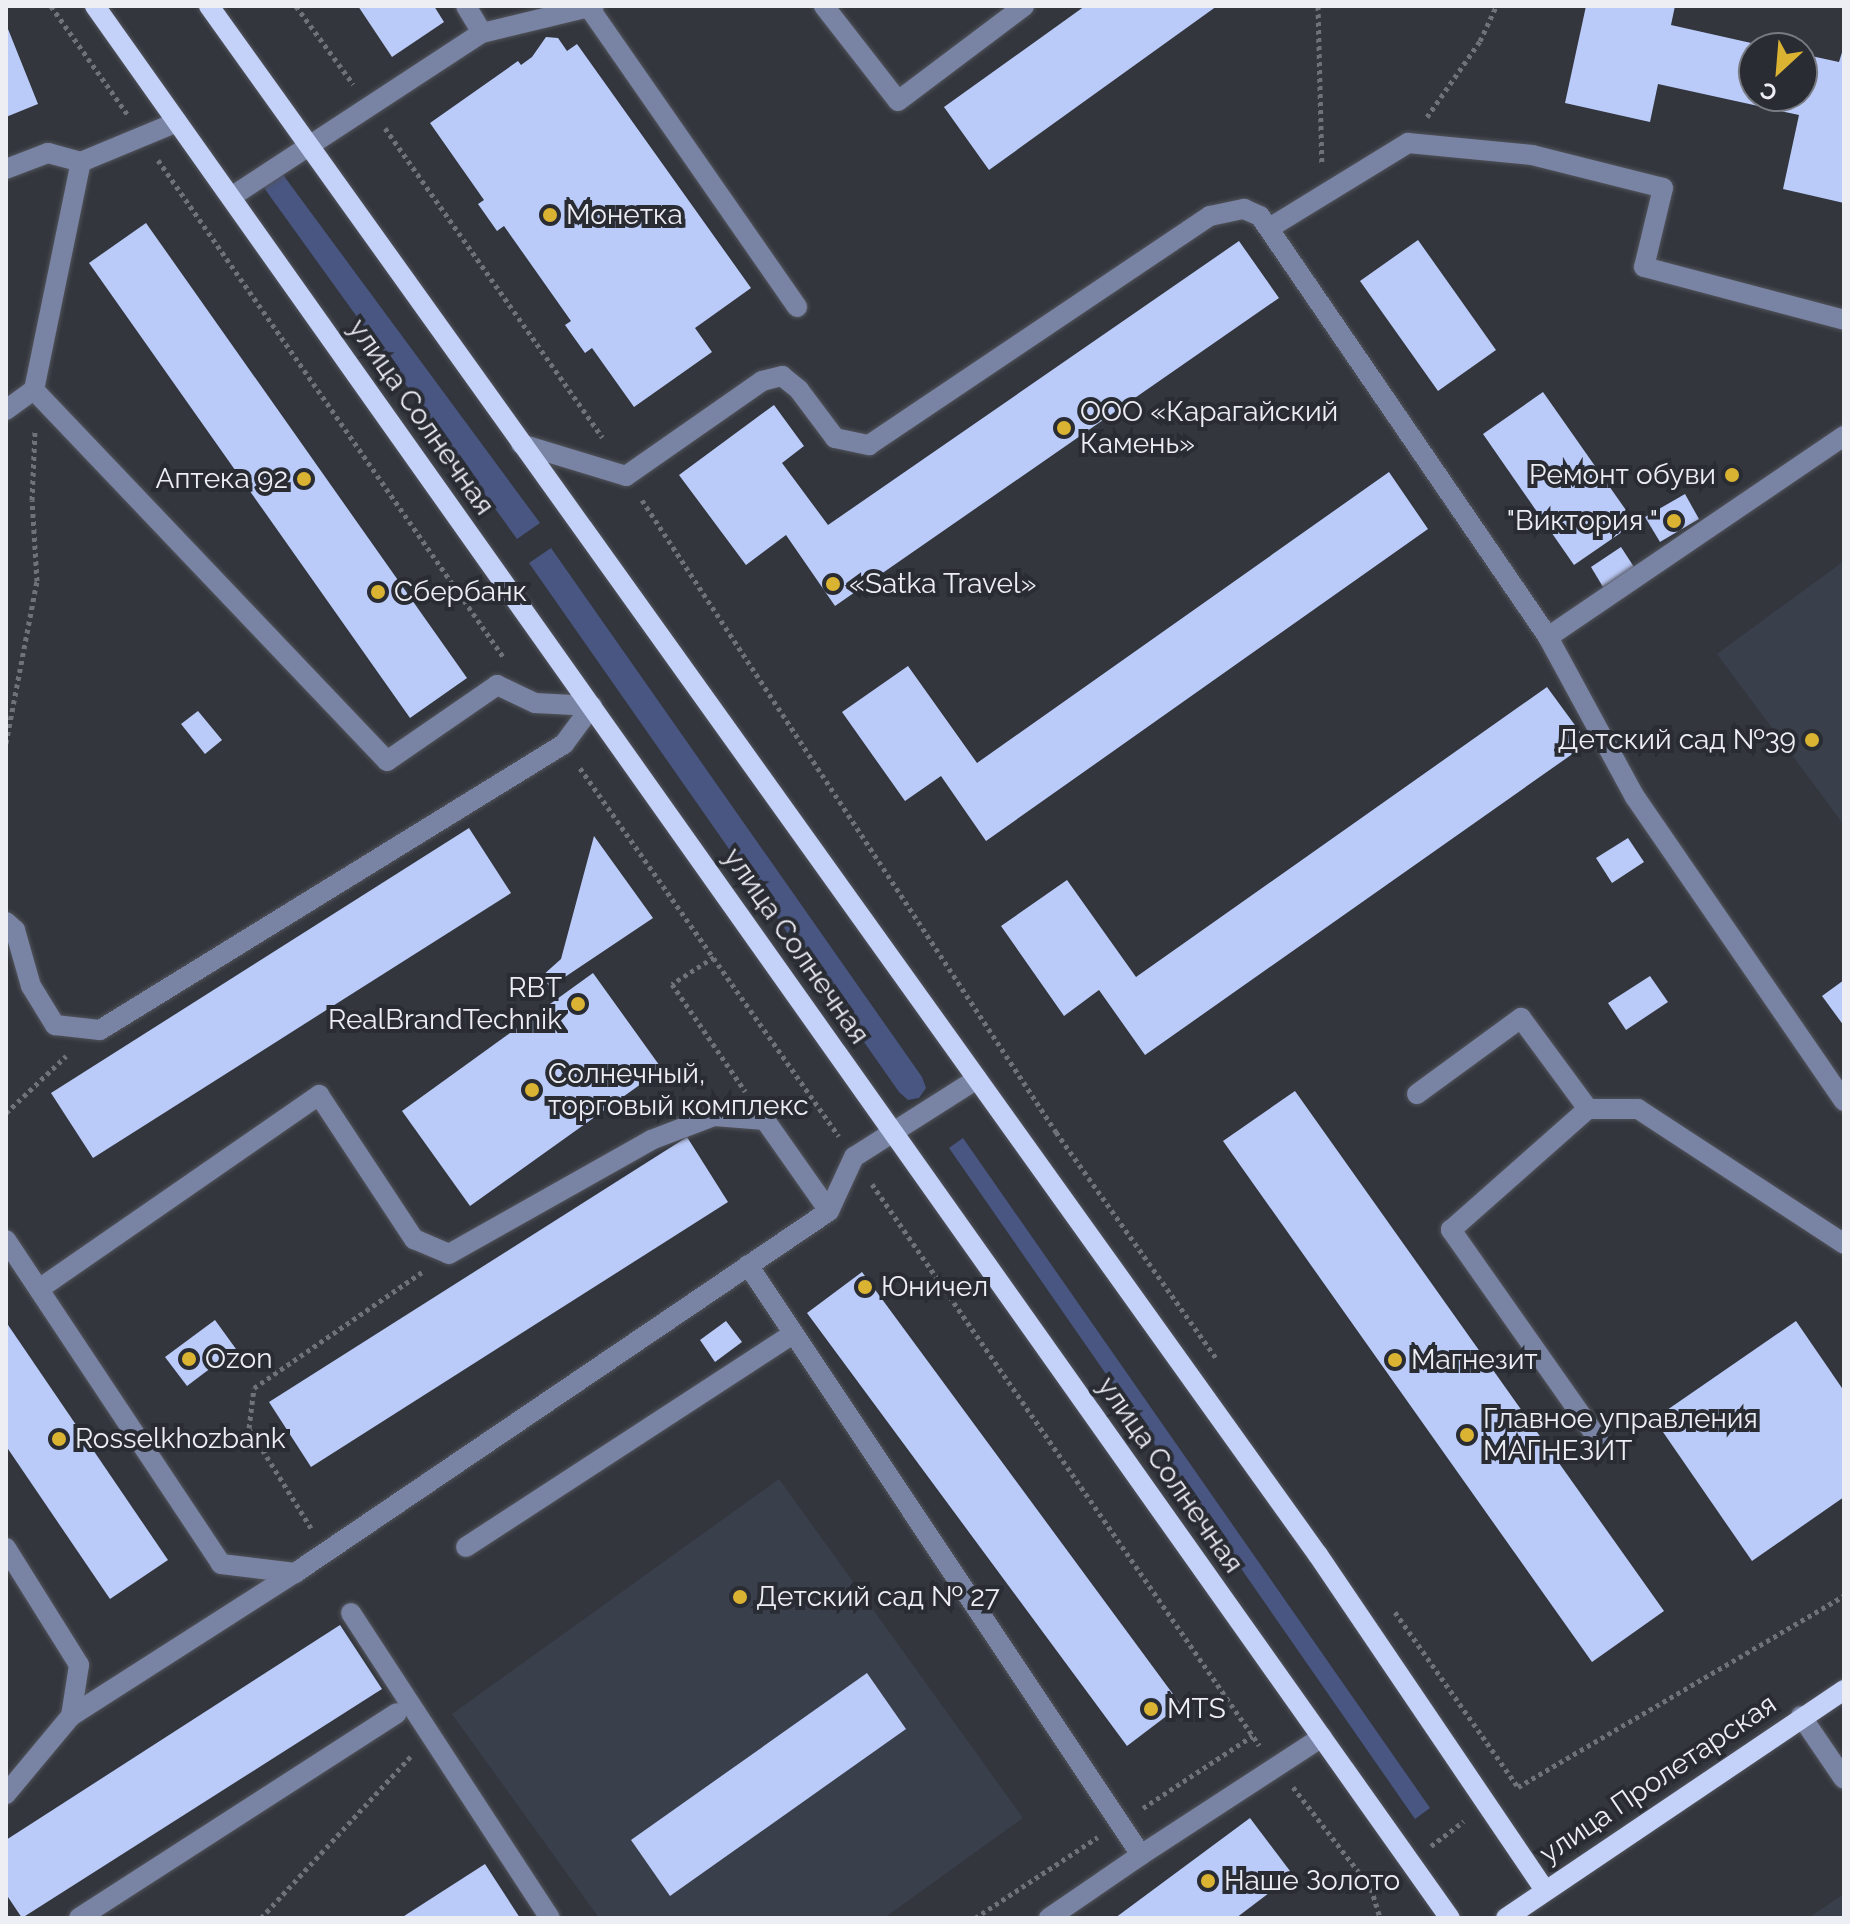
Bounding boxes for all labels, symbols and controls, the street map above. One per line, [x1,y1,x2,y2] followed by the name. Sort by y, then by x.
[1738,32,1818,112] north arrow
[1756,77,1781,107] text: С
[566,198,683,232] place label: Монетка
[541,206,559,224] marker: Монетка
[341,313,501,521] street label: улица Солнечная
[1080,395,1338,461] place label: ООО «Карагайский Камень»
[1055,419,1073,437] marker: ООО «Карагайский Камень»
[1529,458,1716,492] place label: Ремонт обуви
[155,462,288,496] place label: Аптека 92
[1723,466,1741,484] marker: Ремонт обуви
[295,470,313,488] marker: Аптека 92
[1506,504,1658,538] place label: "Виктория "
[1665,512,1683,530] marker: "Виктория "
[849,567,1037,601] place label: «Satka Travel»
[394,575,527,609] place label: Сбербанк
[824,575,842,593] marker: «Satka Travel»
[369,583,387,601] marker: Сбербанк
[1558,723,1796,757] place label: Детский сад №39
[1803,731,1821,749] marker: Детский сад №39
[716,842,876,1050] street label: улица Солнечная
[328,971,562,1037] place label: RBT RealBrandTechnik
[569,995,587,1013] marker: RBT RealBrandTechnik
[548,1057,809,1123] place label: Солнечный, торговый комплекс
[523,1081,541,1099] marker: Солнечный, торговый комплекс
[881,1270,988,1304] place label: Юничел
[856,1278,874,1296] marker: Юничел
[205,1342,272,1376] place label: Ozon
[1411,1343,1538,1377] place label: Магнезит
[180,1350,198,1368] marker: Ozon
[1386,1351,1404,1369] marker: Магнезит
[1090,1371,1250,1579] street label: улица Солнечная
[1483,1402,1759,1468] place label: Главное управления МАГНЕЗИТ
[75,1422,286,1456] place label: Rosselkhozbank
[1458,1426,1476,1444] marker: Главное управления МАГНЕЗИТ
[50,1430,68,1448] marker: Rosselkhozbank
[756,1580,1000,1614] place label: Детский сад № 27
[731,1588,749,1606] marker: Детский сад № 27
[1533,1687,1783,1871] street label: улица Пролетарская
[1167,1692,1226,1726] place label: MTS
[1142,1700,1160,1718] marker: MTS
[1224,1864,1400,1898] place label: Наше Золото
[1199,1872,1217,1890] marker: Наше Золото

